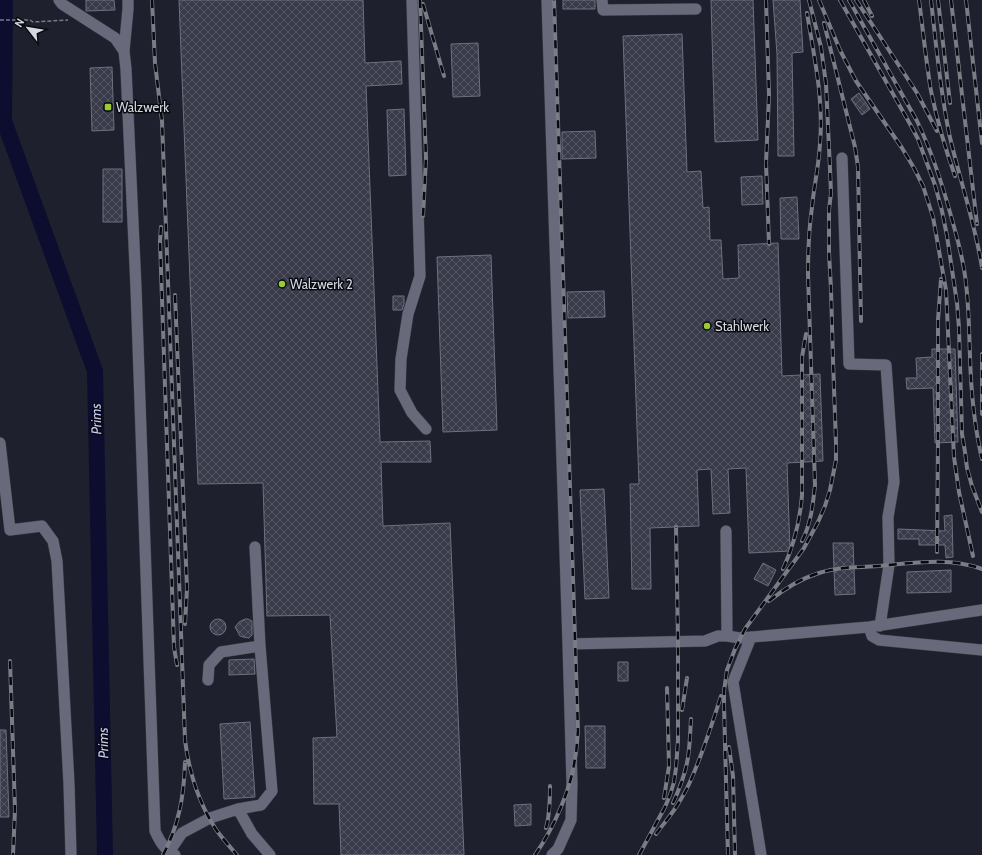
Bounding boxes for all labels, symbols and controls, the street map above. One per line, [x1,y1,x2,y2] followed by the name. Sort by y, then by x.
[8,8,48,48] north arrow
[11,16,27,30] text: N
[116,99,169,115] place label: Walzwerk
[103,102,113,112] marker: Walzwerk
[290,276,353,292] place label: Walzwerk 2
[277,279,287,289] marker: Walzwerk 2
[715,318,769,334] place label: Stahlwerk
[702,321,712,331] marker: Stahlwerk
[87,403,105,435] water label: Prims
[94,727,112,759] water label: Prims

